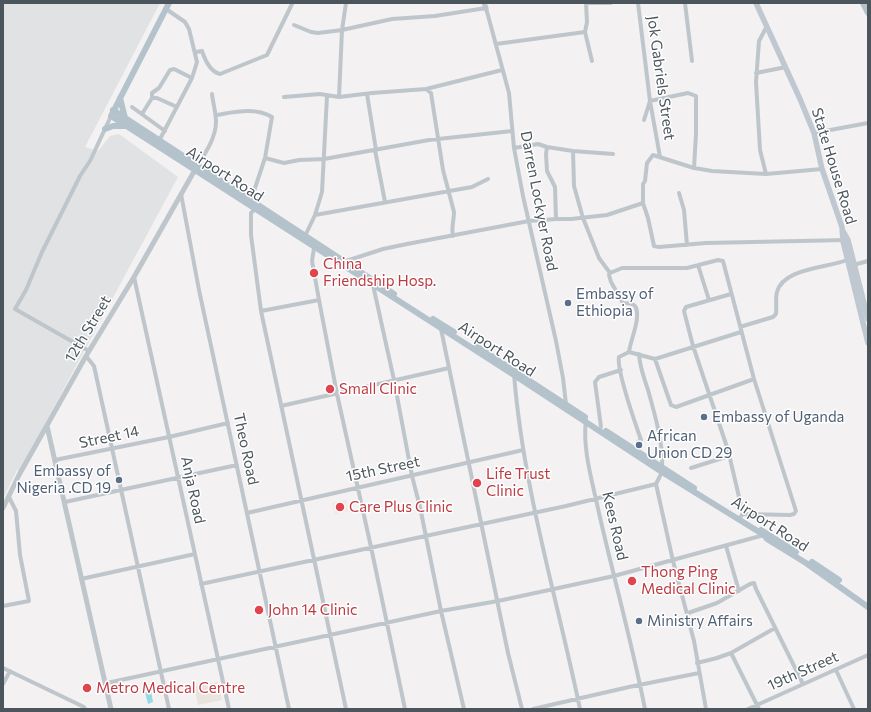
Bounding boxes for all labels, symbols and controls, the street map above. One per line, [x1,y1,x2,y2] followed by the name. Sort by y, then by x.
[643,15,679,141] street label: Jok Gabriels Street
[808,106,860,226] street label: State House Road
[517,129,561,273] street label: Darren Lockyer Road
[183,142,267,206] street label: Airport Road
[323,255,436,290] place label: China Friendship Hosp.
[308,267,320,279] marker: China Friendship Hosp.
[576,285,654,320] place label: Embassy of Ethiopia
[61,292,115,366] street label: 12th Street
[563,298,573,308] marker: Embassy of Ethiopia
[455,317,539,381] street label: Airport Road
[339,380,417,398] place label: Small Clinic
[324,383,336,395] marker: Small Clinic
[712,408,844,426] place label: Embassy of Uganda
[230,411,262,487] street label: Theo Road
[699,412,709,422] marker: Embassy of Uganda
[77,422,141,452] street label: Street 14
[647,427,732,462] place label: African Union CD 29
[634,440,644,450] marker: African Union CD 29
[344,452,422,486] street label: 15th Street
[177,455,209,525] street label: Anja Road
[17,462,111,497] place label: Embassy of Nigeria .CD 19
[486,465,550,500] place label: Life Trust Clinic
[114,475,124,485] marker: Embassy of Nigeria .CD 19
[471,477,483,489] marker: Life Trust Clinic
[598,490,632,562] street label: Kees Road
[728,492,812,556] street label: Airport Road
[349,498,453,516] place label: Care Plus Clinic
[334,501,346,513] marker: Care Plus Clinic
[641,563,736,598] place label: Thong Ping Medical Clinic
[626,575,638,587] marker: Thong Ping Medical Clinic
[268,601,357,619] place label: John 14 Clinic
[253,604,265,616] marker: John 14 Clinic
[647,612,753,630] place label: Ministry Affairs
[634,616,644,626] marker: Ministry Affairs
[765,647,841,695] street label: 19th Street
[96,679,245,697] place label: Metro Medical Centre
[81,682,93,694] marker: Metro Medical Centre

